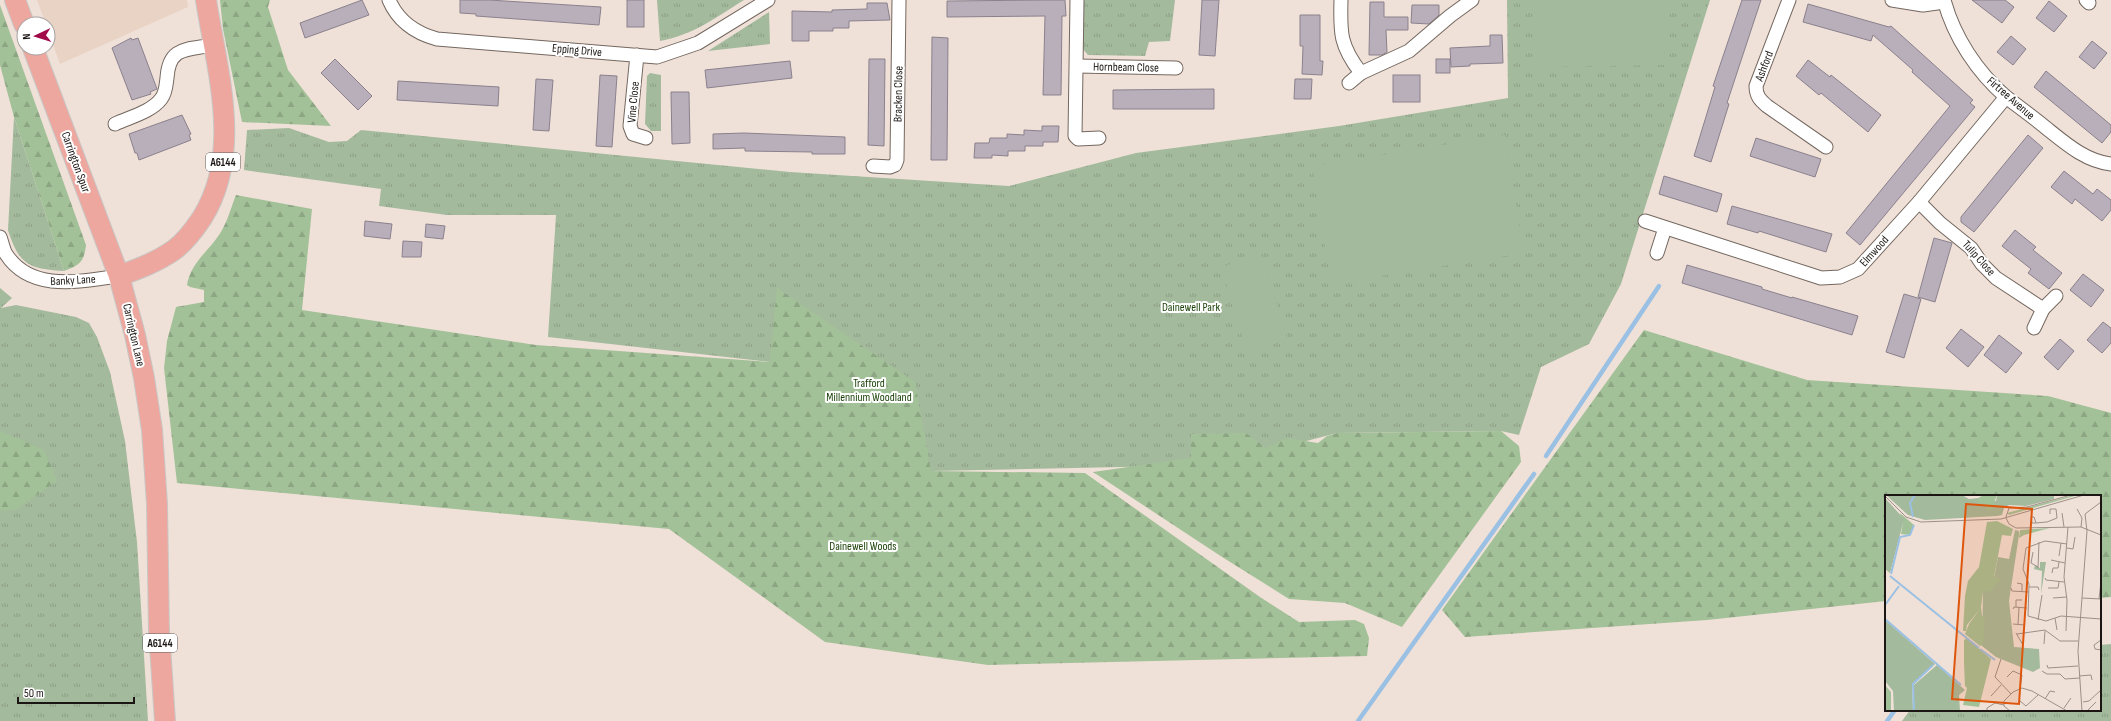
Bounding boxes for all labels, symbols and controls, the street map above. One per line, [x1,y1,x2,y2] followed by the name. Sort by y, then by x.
[16,16,56,56] north arrow
[20,33,33,40] text: N
[551,41,603,60] street label: Epping Drive
[1752,49,1777,84] street label: Ashford
[1093,59,1159,76] street label: Hornbeam Close
[891,65,906,122] street label: Bracken Close
[1984,74,2038,123] street label: Firtree Avenue
[624,80,643,123] street label: Vine Close
[58,130,94,195] street label: Carrington Spur
[206,153,240,171] road number: A6144
[1857,233,1892,270] street label: Elmwood
[1959,237,1999,279] street label: Tulip Close
[50,272,96,289] street label: Banky Lane
[1162,300,1220,315] park label: Dainewell Park
[119,302,148,368] street label: Carrington Lane
[826,376,912,405] park label: Trafford Millennium Woodland
[1885,495,2101,711] inset map
[829,539,897,554] park label: Dainewell Woods
[143,634,177,652] road number: A6144
[18,679,134,705] scale bar
[24,686,44,701] text: 50 m

